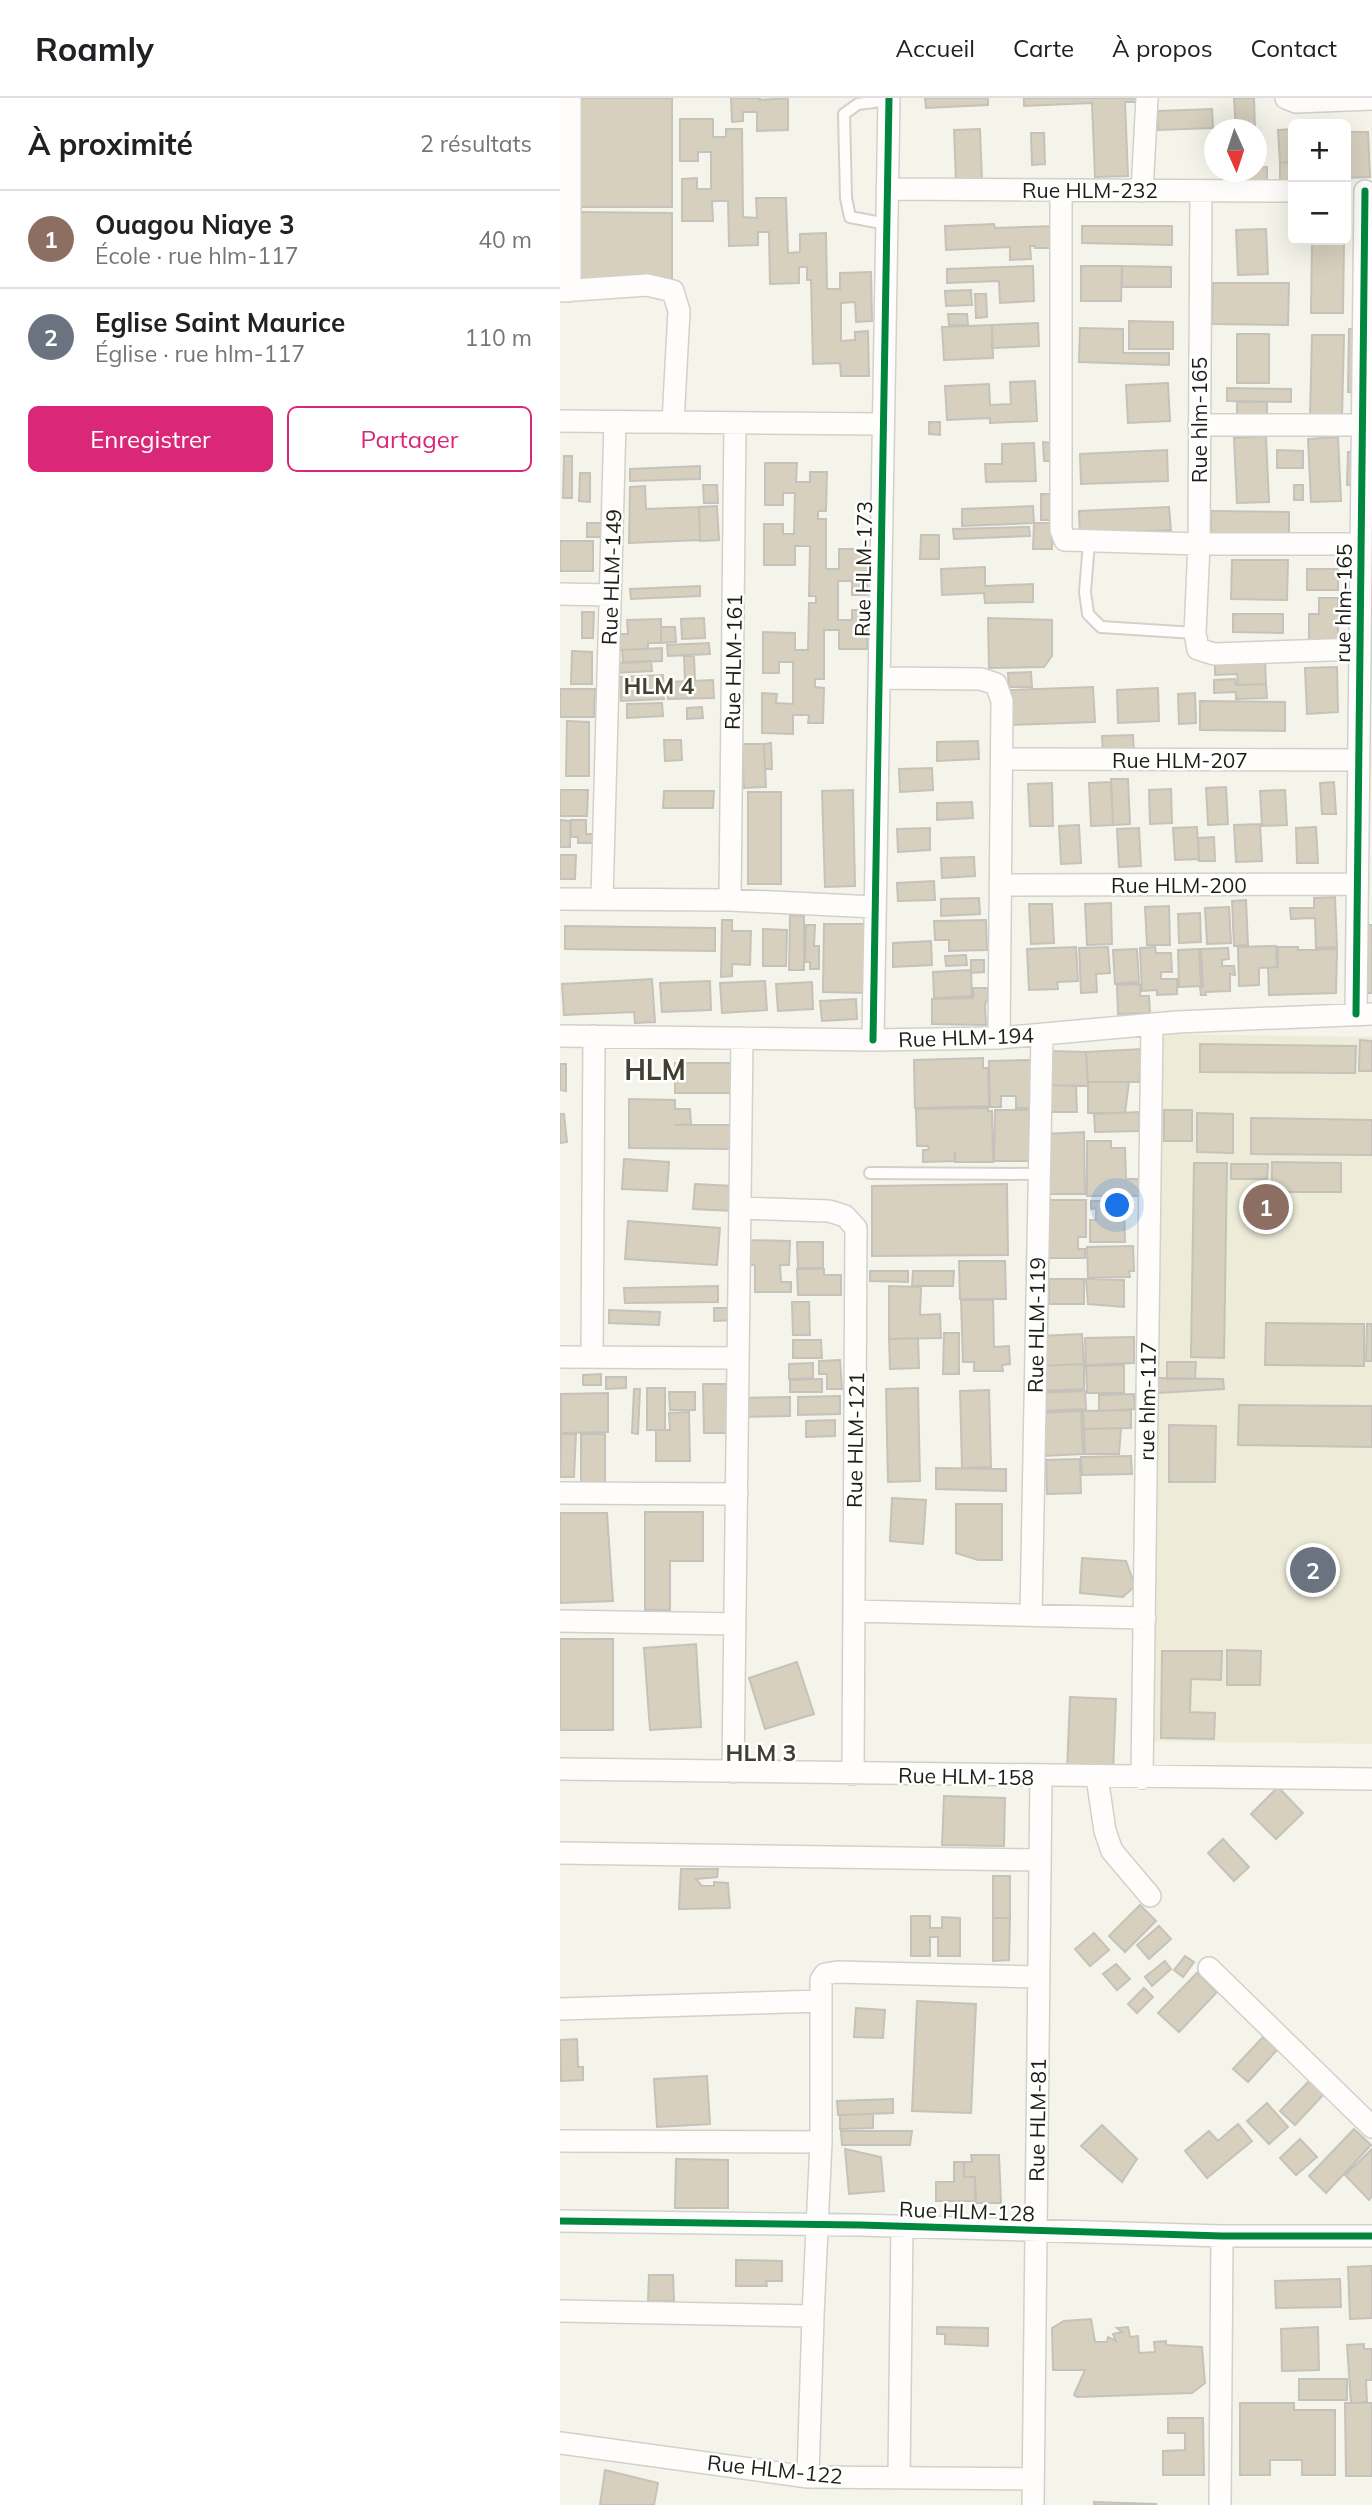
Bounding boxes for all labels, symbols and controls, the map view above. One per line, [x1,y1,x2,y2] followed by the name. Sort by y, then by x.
[35,28,154,69] text: Roamly
[896,33,975,63] text: Accueil
[1013,33,1074,63] text: Carte
[1112,33,1213,63] text: À propos
[1251,33,1337,63] text: Contact
[1204,119,1267,182] north arrow
[1288,119,1351,245] map controls
[1288,119,1351,182] button: +
[28,125,193,163] text: À proximité
[420,129,532,158] text: 2 résultats
[1022,177,1158,203] street label: Rue HLM-232
[1288,182,1351,245] button: −
[95,208,295,241] text: Ouagou Niaye 3
[44,225,58,254] text: 1
[478,225,532,254] text: 40 m
[95,241,299,270] text: École · rue hlm-117
[95,306,345,339] text: Eglise Saint Maurice
[44,323,58,352] text: 2
[464,323,532,352] text: 110 m
[95,339,305,368] text: Église · rue hlm-117
[1186,357,1212,483] street label: Rue hlm-165
[28,406,273,472] button: Enregistrer
[287,406,532,472] button: Partager
[849,501,877,637] street label: Rue HLM-173
[596,509,626,645] street label: Rue HLM-149
[1329,543,1357,663] street label: rue hlm-165
[719,594,747,730] street label: Rue HLM-161
[624,671,695,700] district label: HLM 4
[1112,747,1248,773] street label: Rue HLM-207
[1111,872,1247,898] street label: Rue HLM-200
[898,1022,1035,1052] street label: Rue HLM-194
[624,1052,686,1087] district label: HLM
[1243,1181,1289,1233] pin: 1
[1100,1188,1134,1222] your location
[1022,1257,1050,1393] street label: Rue HLM-119
[1133,1341,1161,1461] street label: rue hlm-117
[841,1372,869,1508] street label: Rue HLM-121
[1290,1544,1336,1596] pin: 2
[726,1738,796,1767] district label: HLM 3
[898,1762,1034,1790] street label: Rue HLM-158
[1023,2058,1051,2182] street label: Rue HLM-81
[899,2196,1035,2226] street label: Rue HLM-128
[706,2449,844,2489] street label: Rue HLM-122

